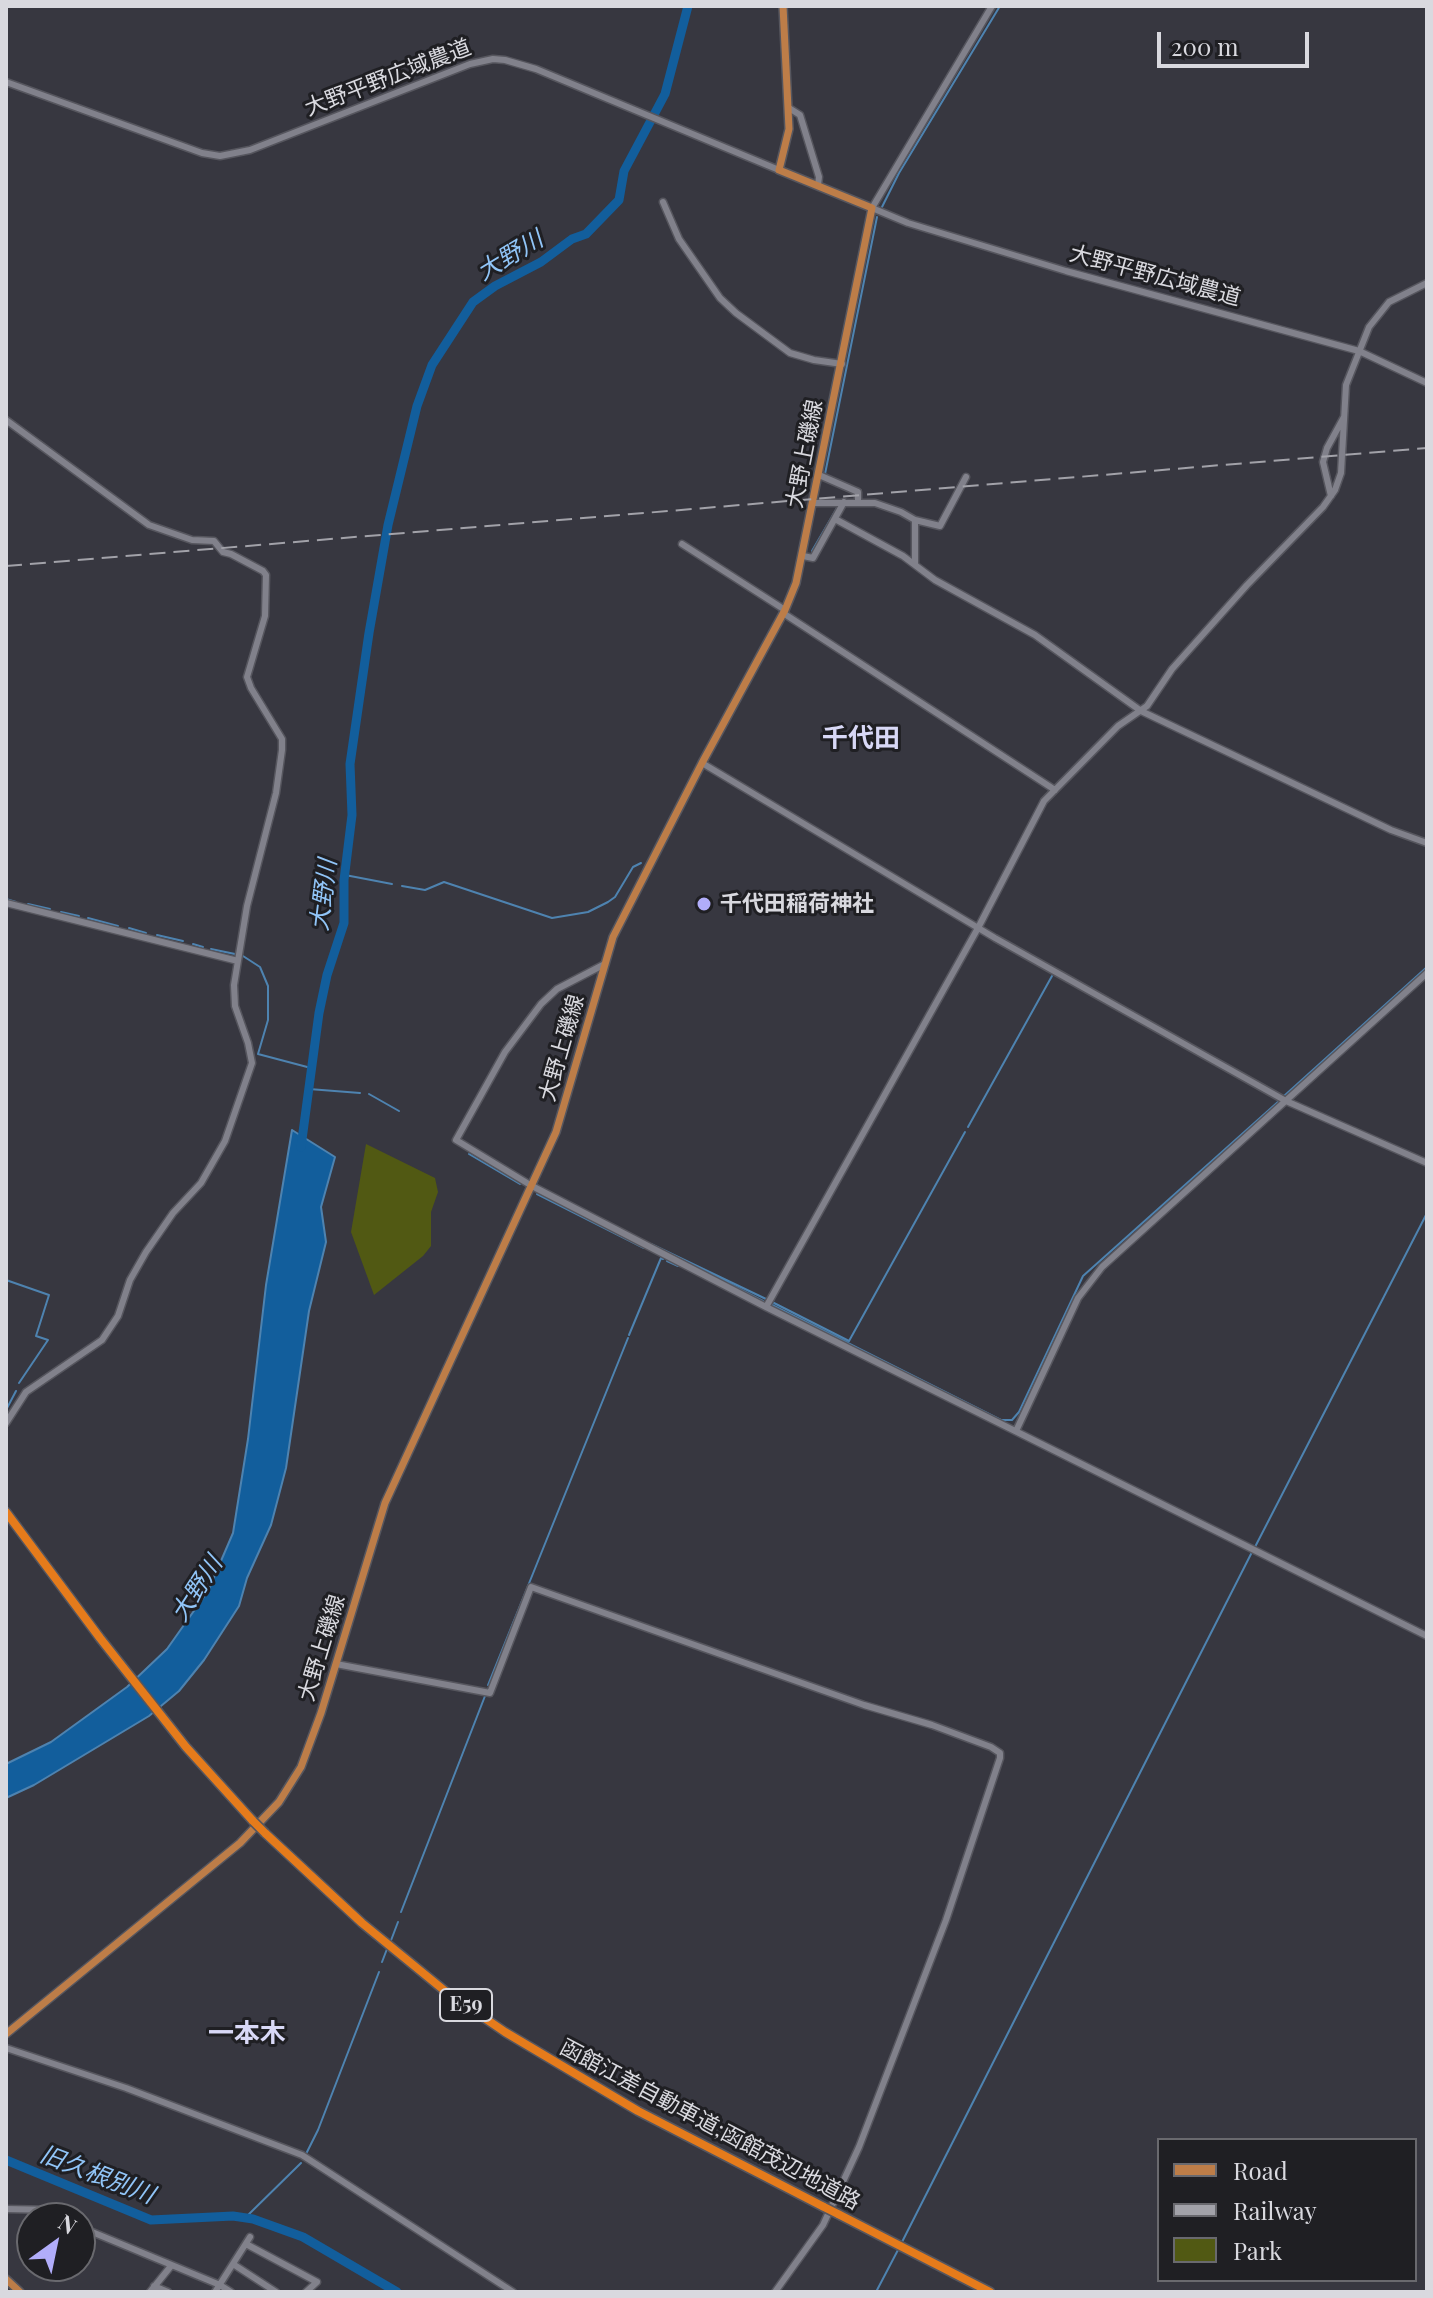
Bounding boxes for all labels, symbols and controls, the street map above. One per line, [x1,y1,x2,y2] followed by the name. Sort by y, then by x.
[1161,16,1313,66] scale bar
[1171,30,1239,62] text: 200 m
[301,34,475,122] street label: 大野平野広域農道
[472,225,548,287] water label: 大野川
[1067,240,1243,312] street label: 大野平野広域農道
[782,397,828,511] street label: 大野上磯線
[822,723,900,755] district label: 千代田
[305,858,343,932] water label: 大野川
[720,891,874,917] place label: 千代田稲荷神社
[695,895,713,913] marker: 千代田稲荷神社
[534,991,590,1105] street label: 大野上磯線
[165,1551,229,1627] water label: 大野川
[293,1592,351,1704] street label: 大野上磯線
[440,1989,492,2021] road number: E59
[208,2018,286,2050] district label: 一本木
[555,2034,865,2216] street label: 函館江差自動車道;函館茂辺地道路
[1157,2138,1417,2282] legend
[36,2140,158,2210] water label: 旧久根別川
[1233,2154,1288,2186] text: Road
[1233,2194,1317,2226] text: Railway
[16,2202,96,2282] north arrow
[53,2207,83,2240] text: N
[1233,2234,1282,2266] text: Park

